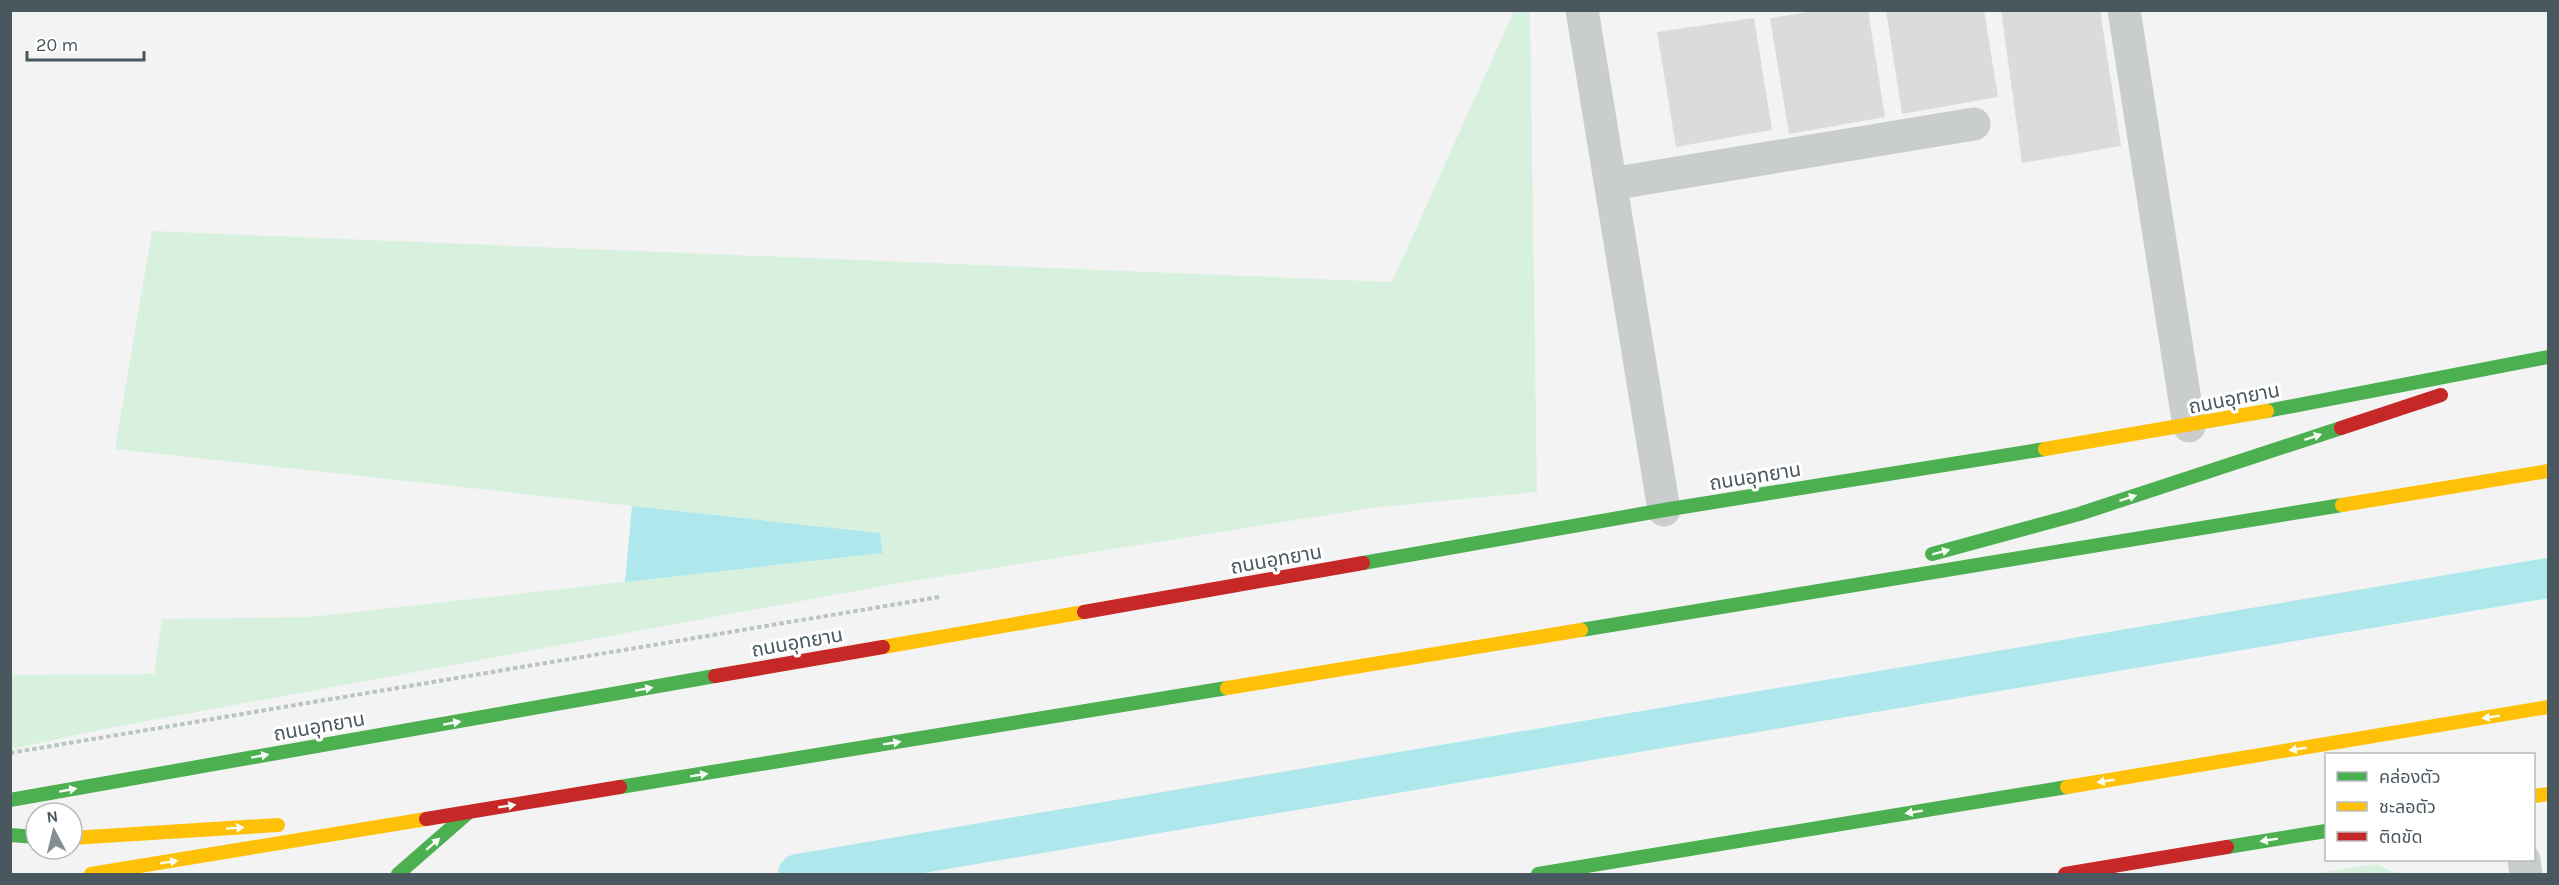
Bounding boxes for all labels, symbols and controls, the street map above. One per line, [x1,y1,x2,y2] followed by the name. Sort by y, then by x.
[27,24,144,62] scale bar
[36,34,78,56] text: 20 m
[2187,378,2282,419] street label: ถนนอุทยาน
[2304,432,2322,441] one-way arrow
[1708,458,1803,495] street label: ถนนอุทยาน
[2119,492,2137,502] one-way arrow
[1229,540,1324,579] street label: ถนนอุทยาน
[1932,546,1950,556] one-way arrow
[750,623,845,662] street label: ถนนอุทยาน
[635,684,654,693] one-way arrow
[272,707,367,746] street label: ถนนอุทยาน
[2481,713,2500,722] one-way arrow
[443,718,462,727] one-way arrow
[882,739,901,748] one-way arrow
[2289,745,2308,754] one-way arrow
[251,751,270,760] one-way arrow
[2325,753,2535,861] legend
[2379,766,2441,788] text: คล่องตัว
[690,770,709,779] one-way arrow
[2096,776,2115,785] one-way arrow
[59,785,78,794] one-way arrow
[2379,796,2436,818] text: ชะลอตัว
[24,801,84,861] north arrow
[497,802,516,811] one-way arrow
[45,806,59,827] text: N
[1904,808,1923,817] one-way arrow
[226,823,245,832] one-way arrow
[2379,826,2422,848] text: ติดขัด
[2259,836,2278,845] one-way arrow
[426,837,441,851] one-way arrow
[160,857,179,866] one-way arrow

